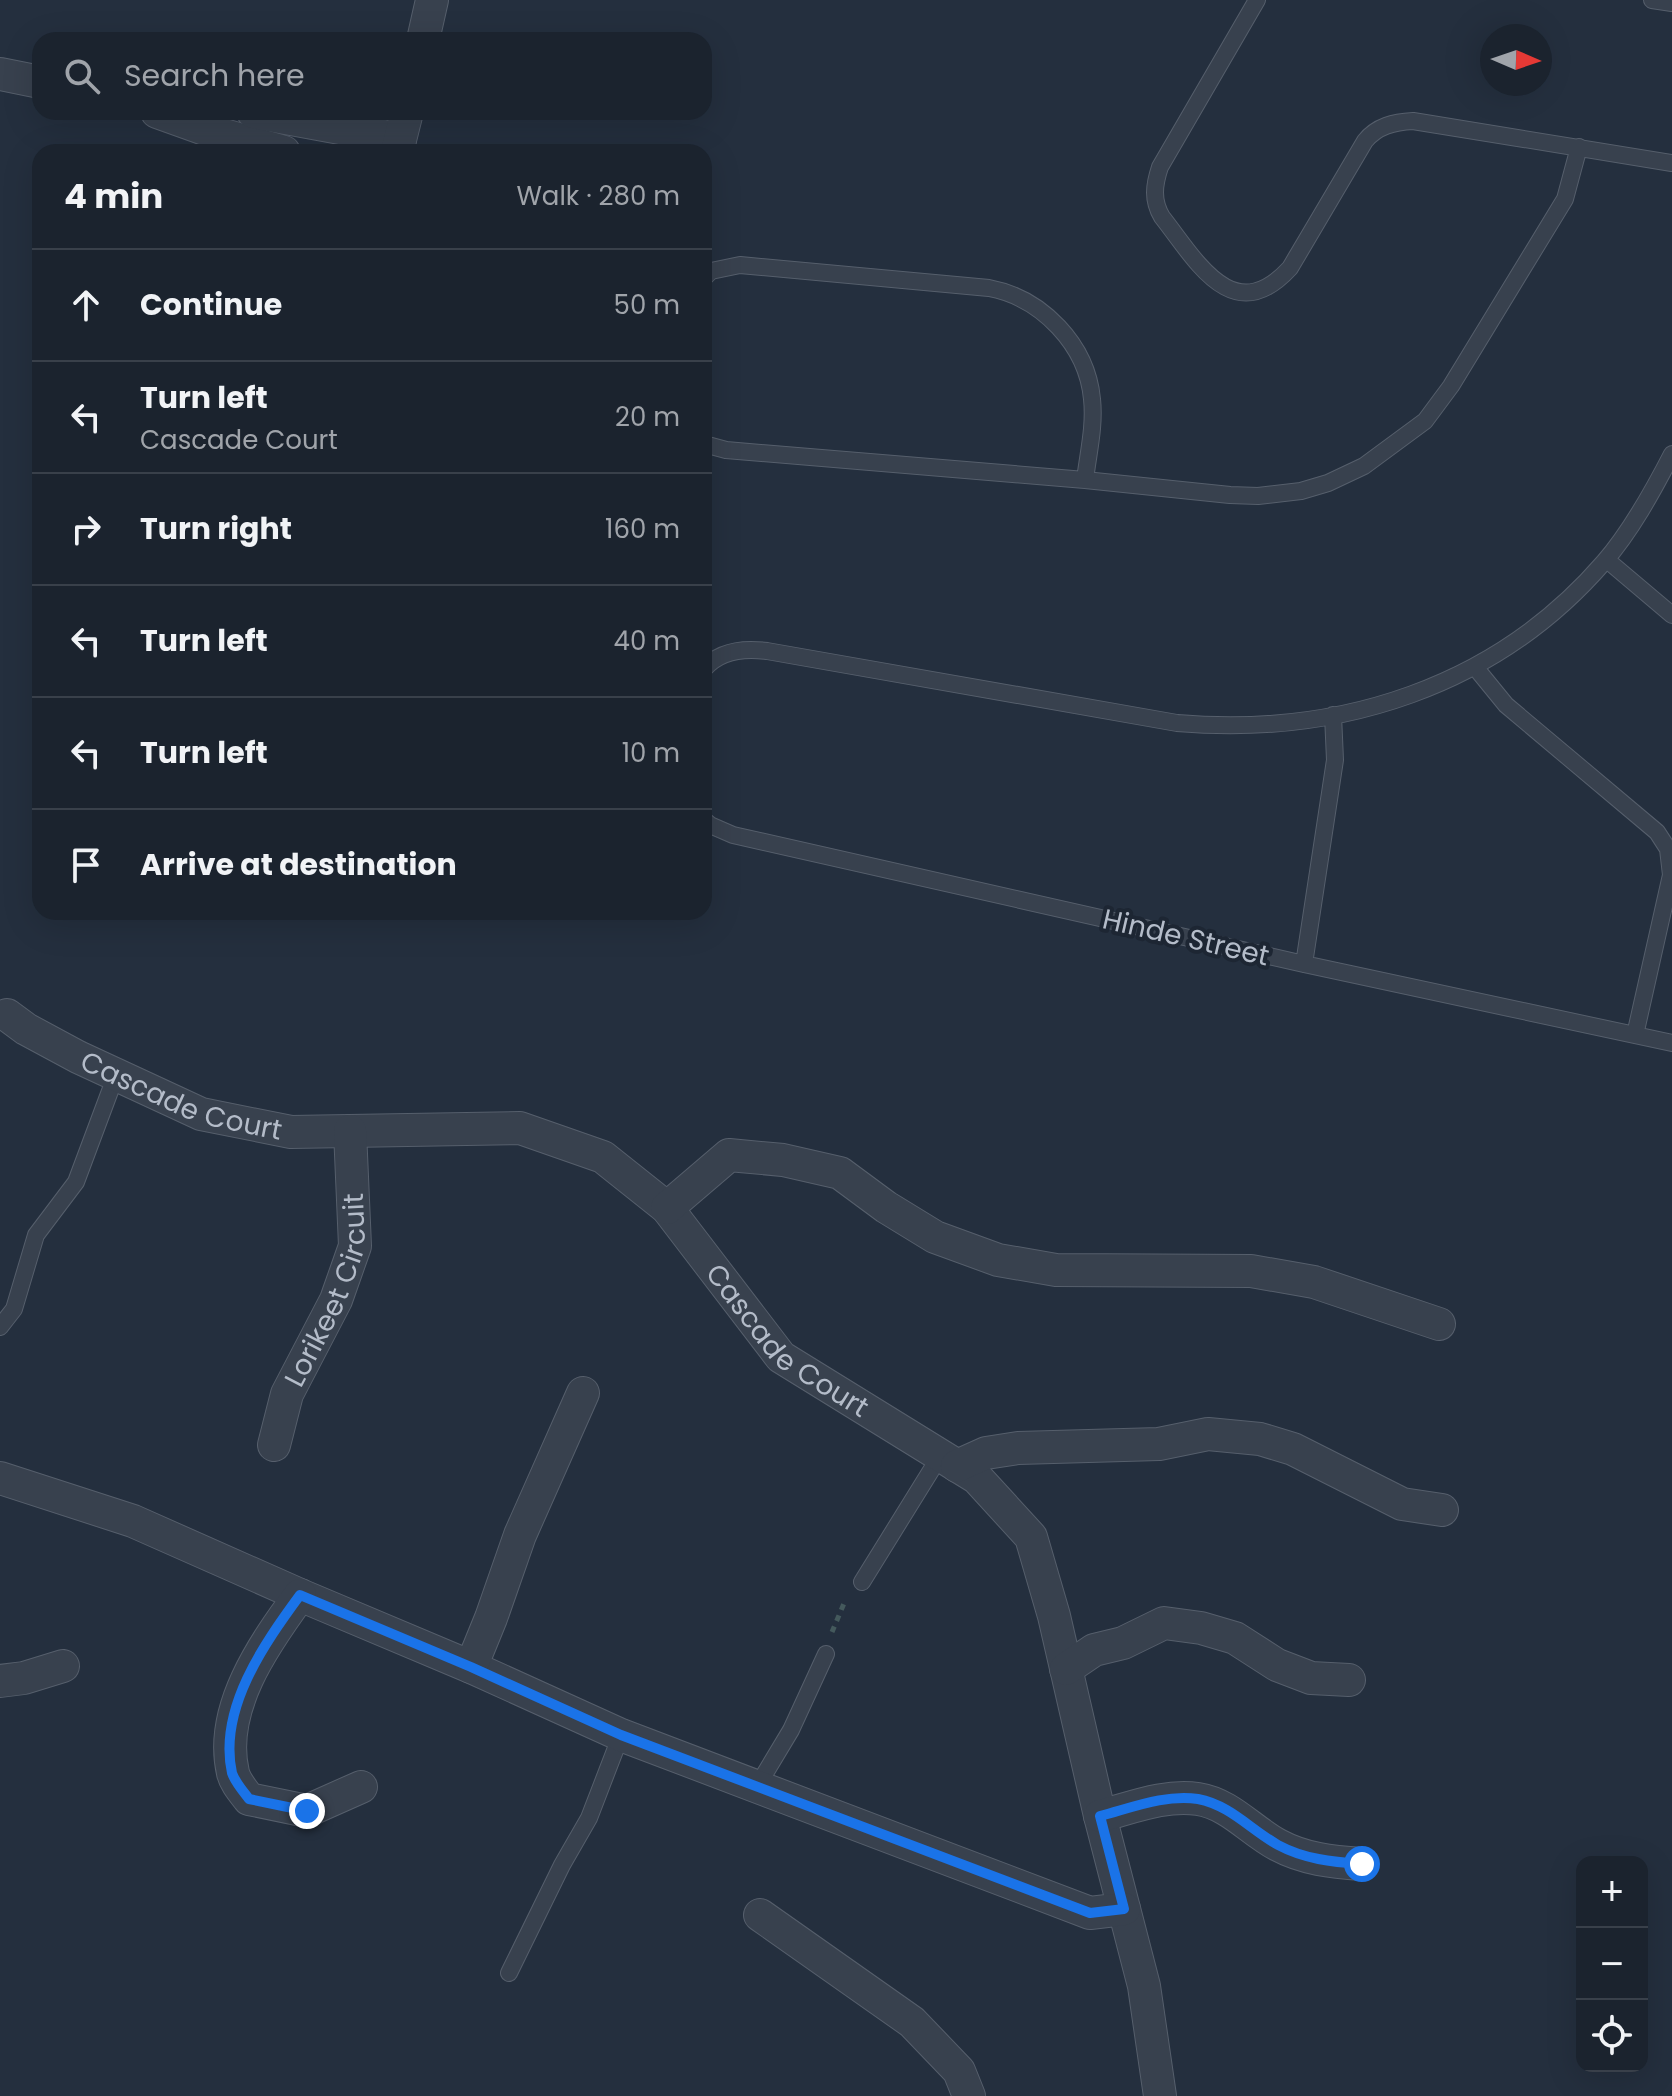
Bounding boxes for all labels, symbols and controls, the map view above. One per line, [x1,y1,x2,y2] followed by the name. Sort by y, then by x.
[1480,24,1552,96] north arrow
[32,32,712,120] search box
[60,54,104,98] icon: search
[124,54,305,97] text: Search here
[64,172,163,220] text: 4 min
[516,178,680,214] text: Walk · 280 m
[64,283,108,327] icon: ahead
[140,283,282,326] text: Continue
[614,287,680,323] text: 50 m
[140,376,268,419] text: Turn left
[64,395,108,439] icon: left
[615,399,680,435] text: 20 m
[140,422,338,458] text: Cascade Court
[64,507,108,551] icon: right
[140,507,292,550] text: Turn right
[605,511,680,547] text: 160 m
[64,619,108,663] icon: left
[140,619,268,662] text: Turn left
[614,623,680,659] text: 40 m
[64,731,108,775] icon: left
[140,731,268,774] text: Turn left
[622,735,680,771] text: 10 m
[64,843,108,887] icon: arrive
[140,843,457,886] text: Arrive at destination
[1099,899,1273,976] street label: Hinde Street
[74,1042,285,1150] street label: Cascade Court
[275,1192,375,1394] street label: Lorikeet Circuit
[696,1256,876,1427] street label: Cascade Court
[289,1793,325,1829] route end
[1344,1846,1380,1882] route start
[1576,1856,1648,2072] map controls
[1576,1856,1648,1928] button: +
[1576,1928,1648,2000] button: −
[1576,2000,1648,2072] button: locate

